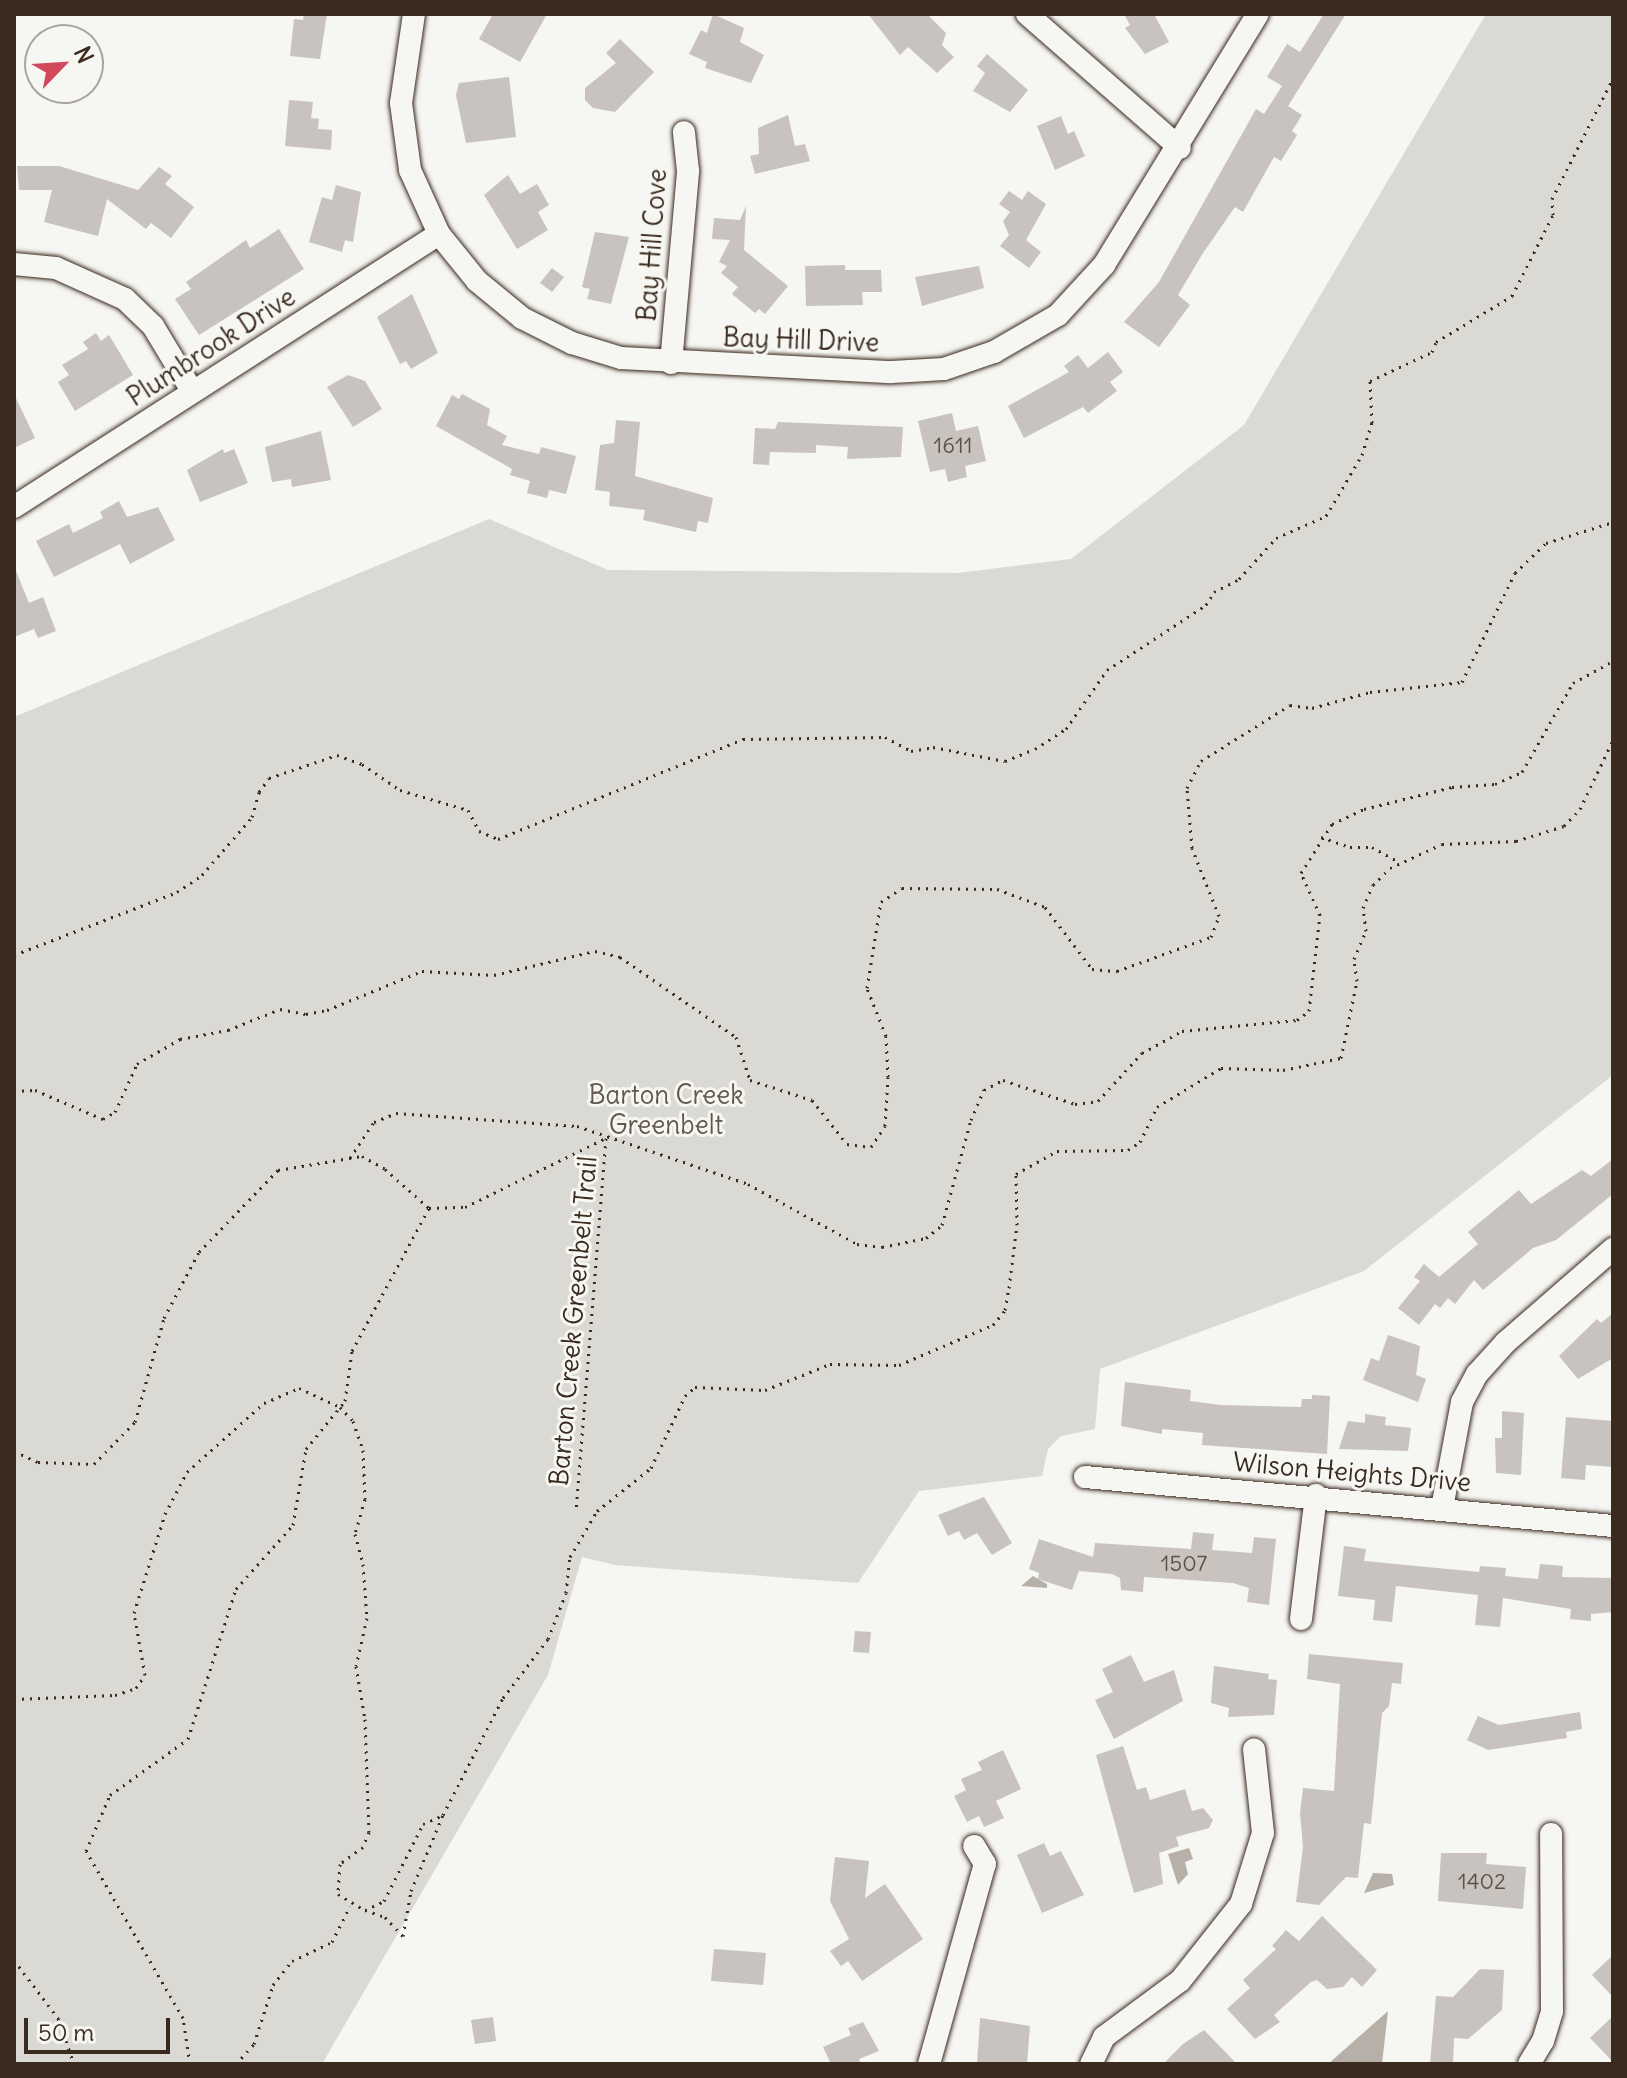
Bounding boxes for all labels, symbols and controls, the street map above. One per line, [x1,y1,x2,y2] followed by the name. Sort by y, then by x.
[24,24,104,104] north arrow
[68,42,100,68] text: N
[631,168,673,322] street label: Bay Hill Cove
[121,281,301,413] street label: Plumbrook Drive
[722,322,880,358] street label: Bay Hill Drive
[934,433,972,459] house number: 1611
[588,1079,744,1140] park label: Barton Creek Greenbelt
[543,1155,603,1487] street label: Barton Creek Greenbelt Trail
[1232,1446,1472,1498] street label: Wilson Heights Drive
[1161,1551,1207,1577] house number: 1507
[1458,1869,1506,1895] house number: 1402
[28,2002,174,2052] scale bar
[38,2017,94,2047] text: 50 m

